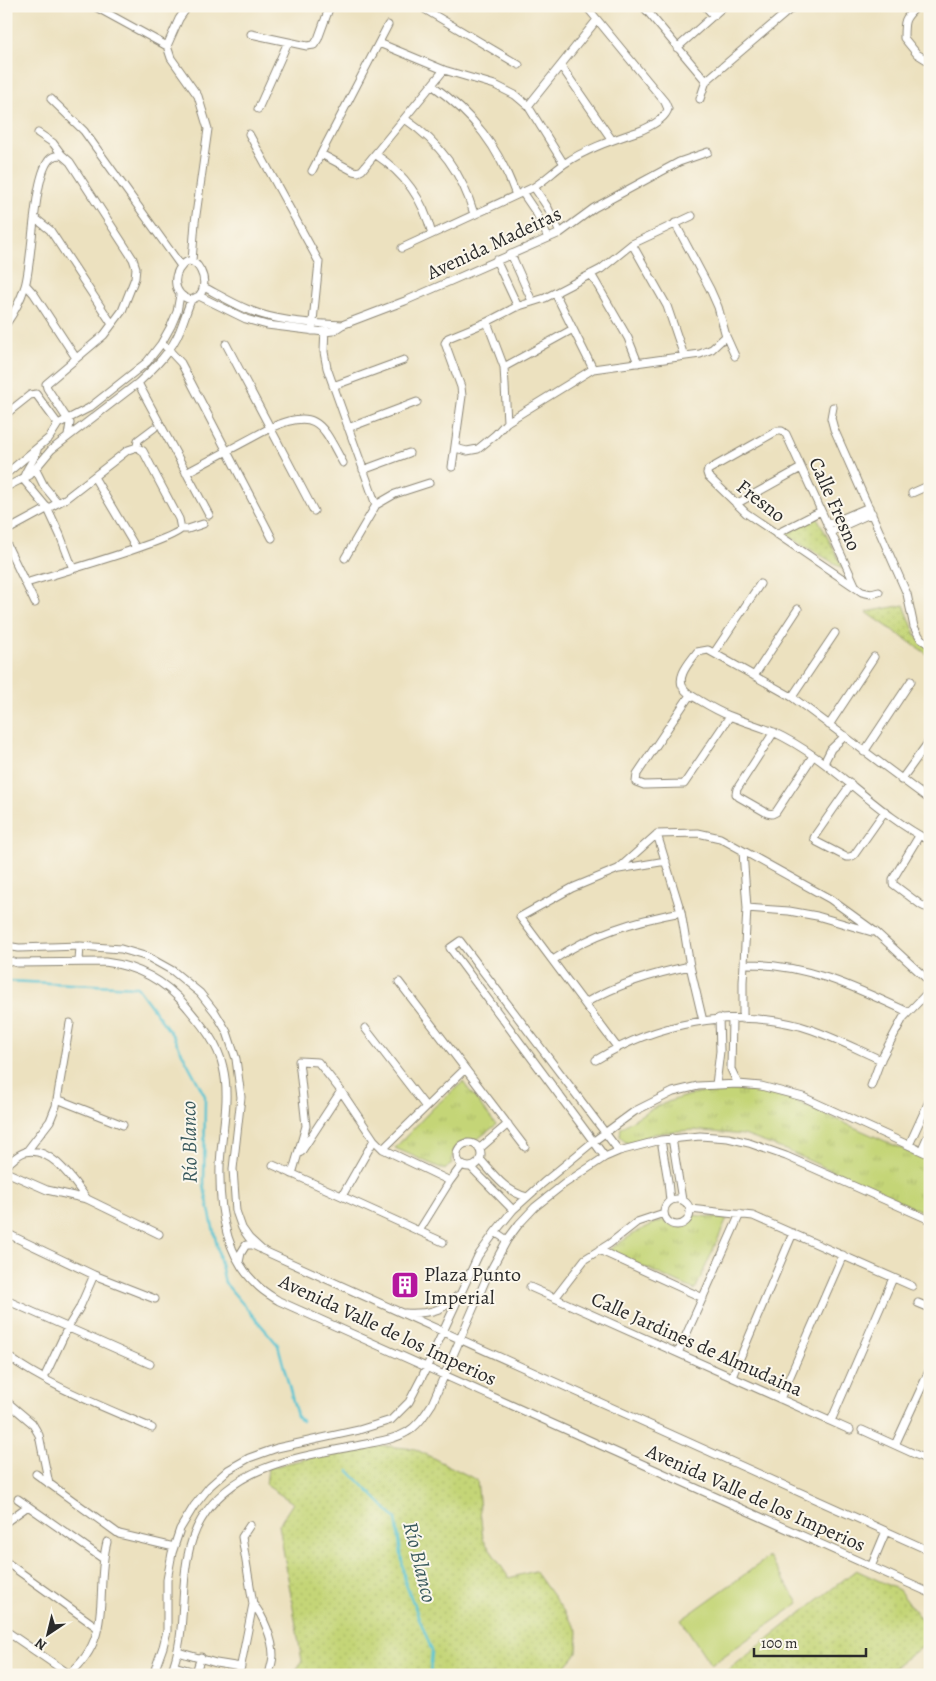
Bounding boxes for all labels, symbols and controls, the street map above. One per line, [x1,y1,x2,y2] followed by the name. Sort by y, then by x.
[421,200,566,286] street label: Avenida Madeiras
[802,453,868,555] street label: Calle Fresno
[731,473,791,529] street label: Fresno
[174,1101,204,1183] water label: Río Blanco
[424,1261,521,1311] place label: Plaza Punto Imperial
[274,1267,501,1392] street label: Avenida Valle de los Imperios
[390,1270,420,1300] building icon: Plaza Punto Imperial
[587,1285,808,1403] street label: Calle Jardines de Almudaina
[641,1437,870,1559] street label: Avenida Valle de los Imperios
[396,1519,444,1605] water label: Río Blanco
[22,1608,72,1658] north arrow
[754,1626,866,1658] scale bar
[761,1633,798,1653] text: 100 m
[31,1634,50,1655] text: N

